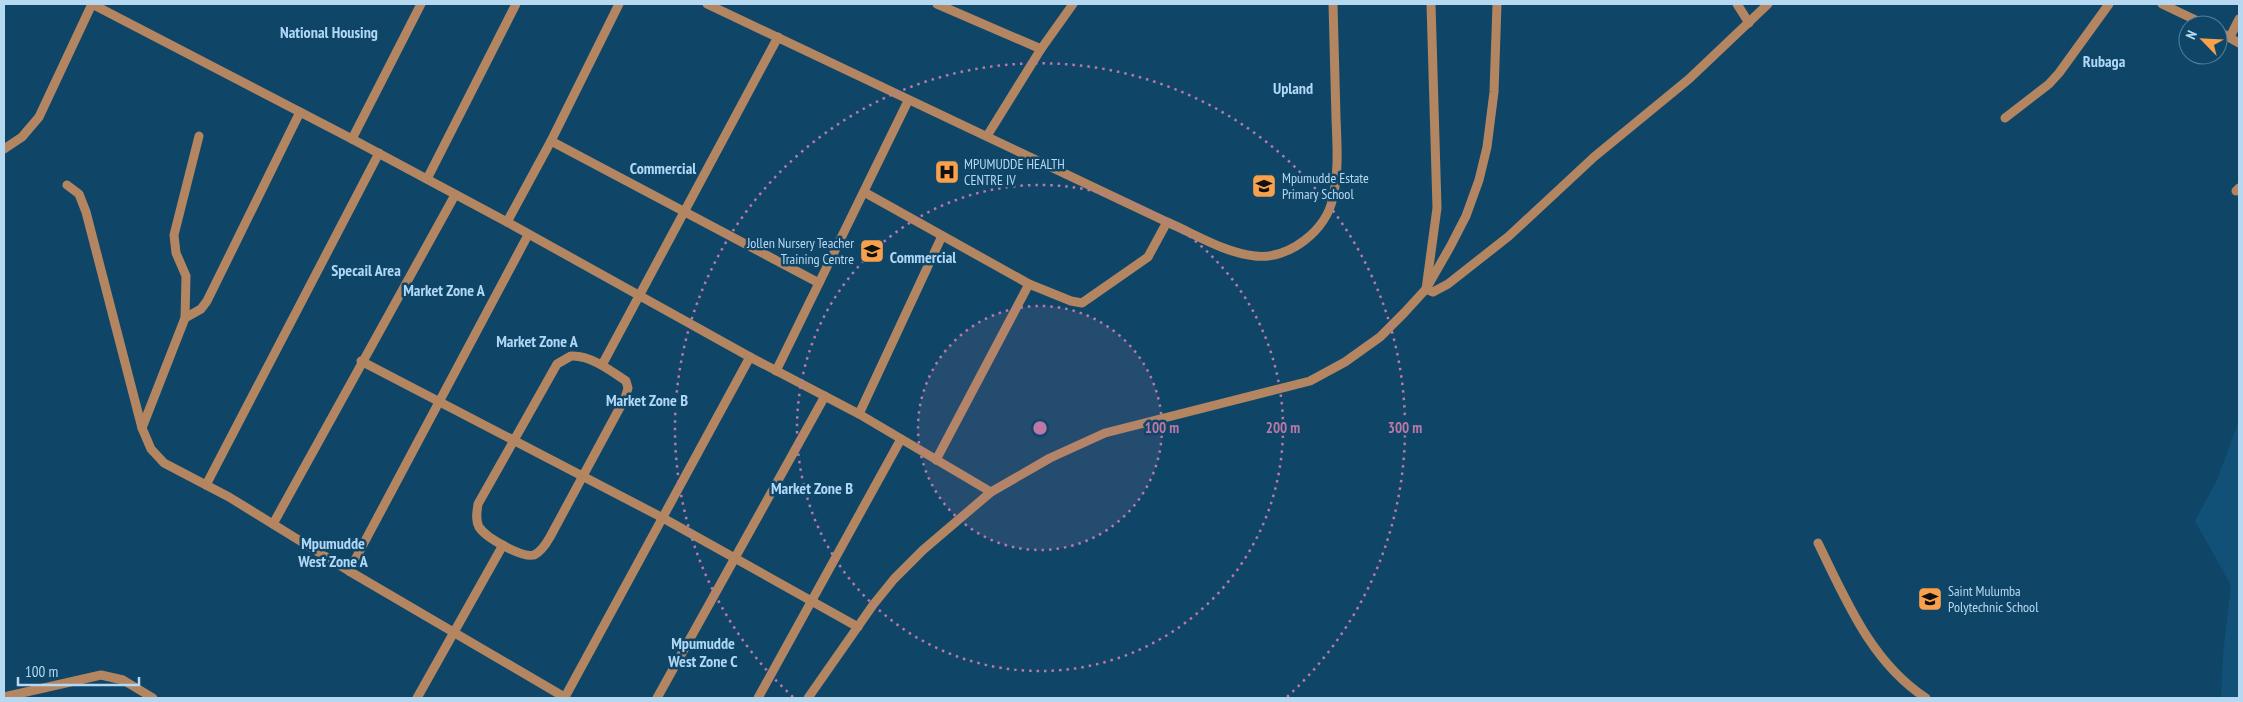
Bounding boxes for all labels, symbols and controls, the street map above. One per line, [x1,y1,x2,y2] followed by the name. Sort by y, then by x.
[2178,15,2228,65] north arrow
[280,22,378,42] district label: National Housing
[2181,28,2201,42] text: N
[2083,51,2126,71] district label: Rubaga
[1273,78,1313,98] district label: Upland
[964,155,1065,189] place label: MPUMUDDE HEALTH CENTRE IV
[630,158,696,178] district label: Commercial
[934,159,960,185] hospital icon: MPUMUDDE HEALTH CENTRE IV
[1282,169,1369,203] place label: Mpumudde Estate Primary School
[1251,173,1277,199] school or university icon: Mpumudde Estate Primary School
[746,234,854,268] place label: Jollen Nursery Teacher Training Centre
[859,238,885,264] school or university icon: Jollen Nursery Teacher Training Centre
[890,247,956,267] district label: Commercial
[331,260,401,280] district label: Specail Area
[403,280,486,300] district label: Market Zone A
[496,331,579,351] district label: Market Zone A
[606,390,688,410] district label: Market Zone B
[1145,418,1179,437] text: 100 m
[1266,418,1300,437] text: 200 m
[1388,418,1422,437] text: 300 m
[1031,419,1049,437] centre of rings
[771,478,853,498] district label: Market Zone B
[297,533,369,571] district label: Mpumudde West Zone A
[1948,582,2039,616] place label: Saint Mulumba Polytechnic School
[1917,586,1943,612] school or university icon: Saint Mulumba Polytechnic School
[667,633,738,671] district label: Mpumudde West Zone C
[18,654,139,686] scale bar
[25,662,58,681] text: 100 m

